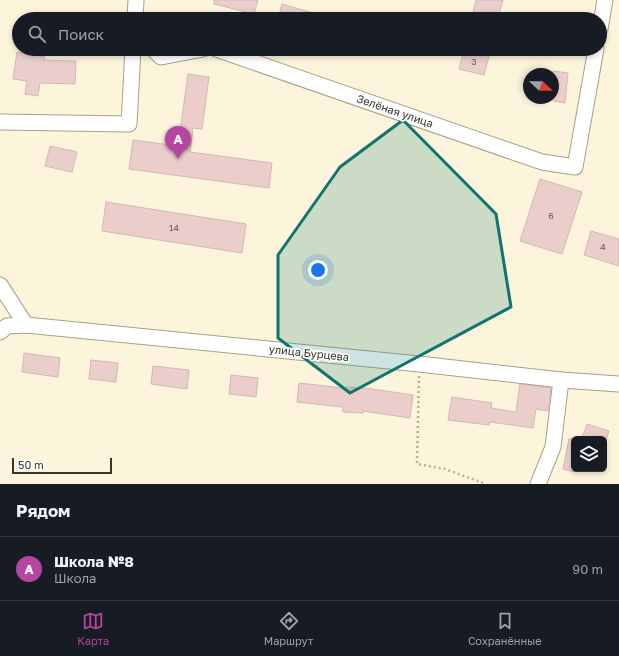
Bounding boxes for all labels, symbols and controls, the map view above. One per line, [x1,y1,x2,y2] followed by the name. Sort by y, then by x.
[12,12,607,56] search box
[26,23,48,45] icon: search
[58,25,104,43] text: Поиск
[471,56,477,67] house number: 3
[523,68,559,104] north arrow
[355,91,435,130] street label: Зелёная улица
[165,126,191,159] pin: A
[548,210,554,221] house number: 6
[169,222,179,233] house number: 14
[600,241,606,252] house number: 4
[308,260,328,280] your location
[268,342,350,363] street label: улица Бурцева
[571,436,607,472] map controls
[571,436,607,472] button: layers
[12,456,112,475] scale bar
[18,458,44,471] text: 50 m
[16,500,70,521] text: Рядом
[54,552,134,570] text: Школа №8
[24,561,34,577] text: A
[572,561,603,577] text: 90 m
[54,570,96,586] text: Школа
[77,610,109,647] tab: Карта
[264,610,313,647] tab: Маршрут
[468,610,542,647] tab: Сохранённые

